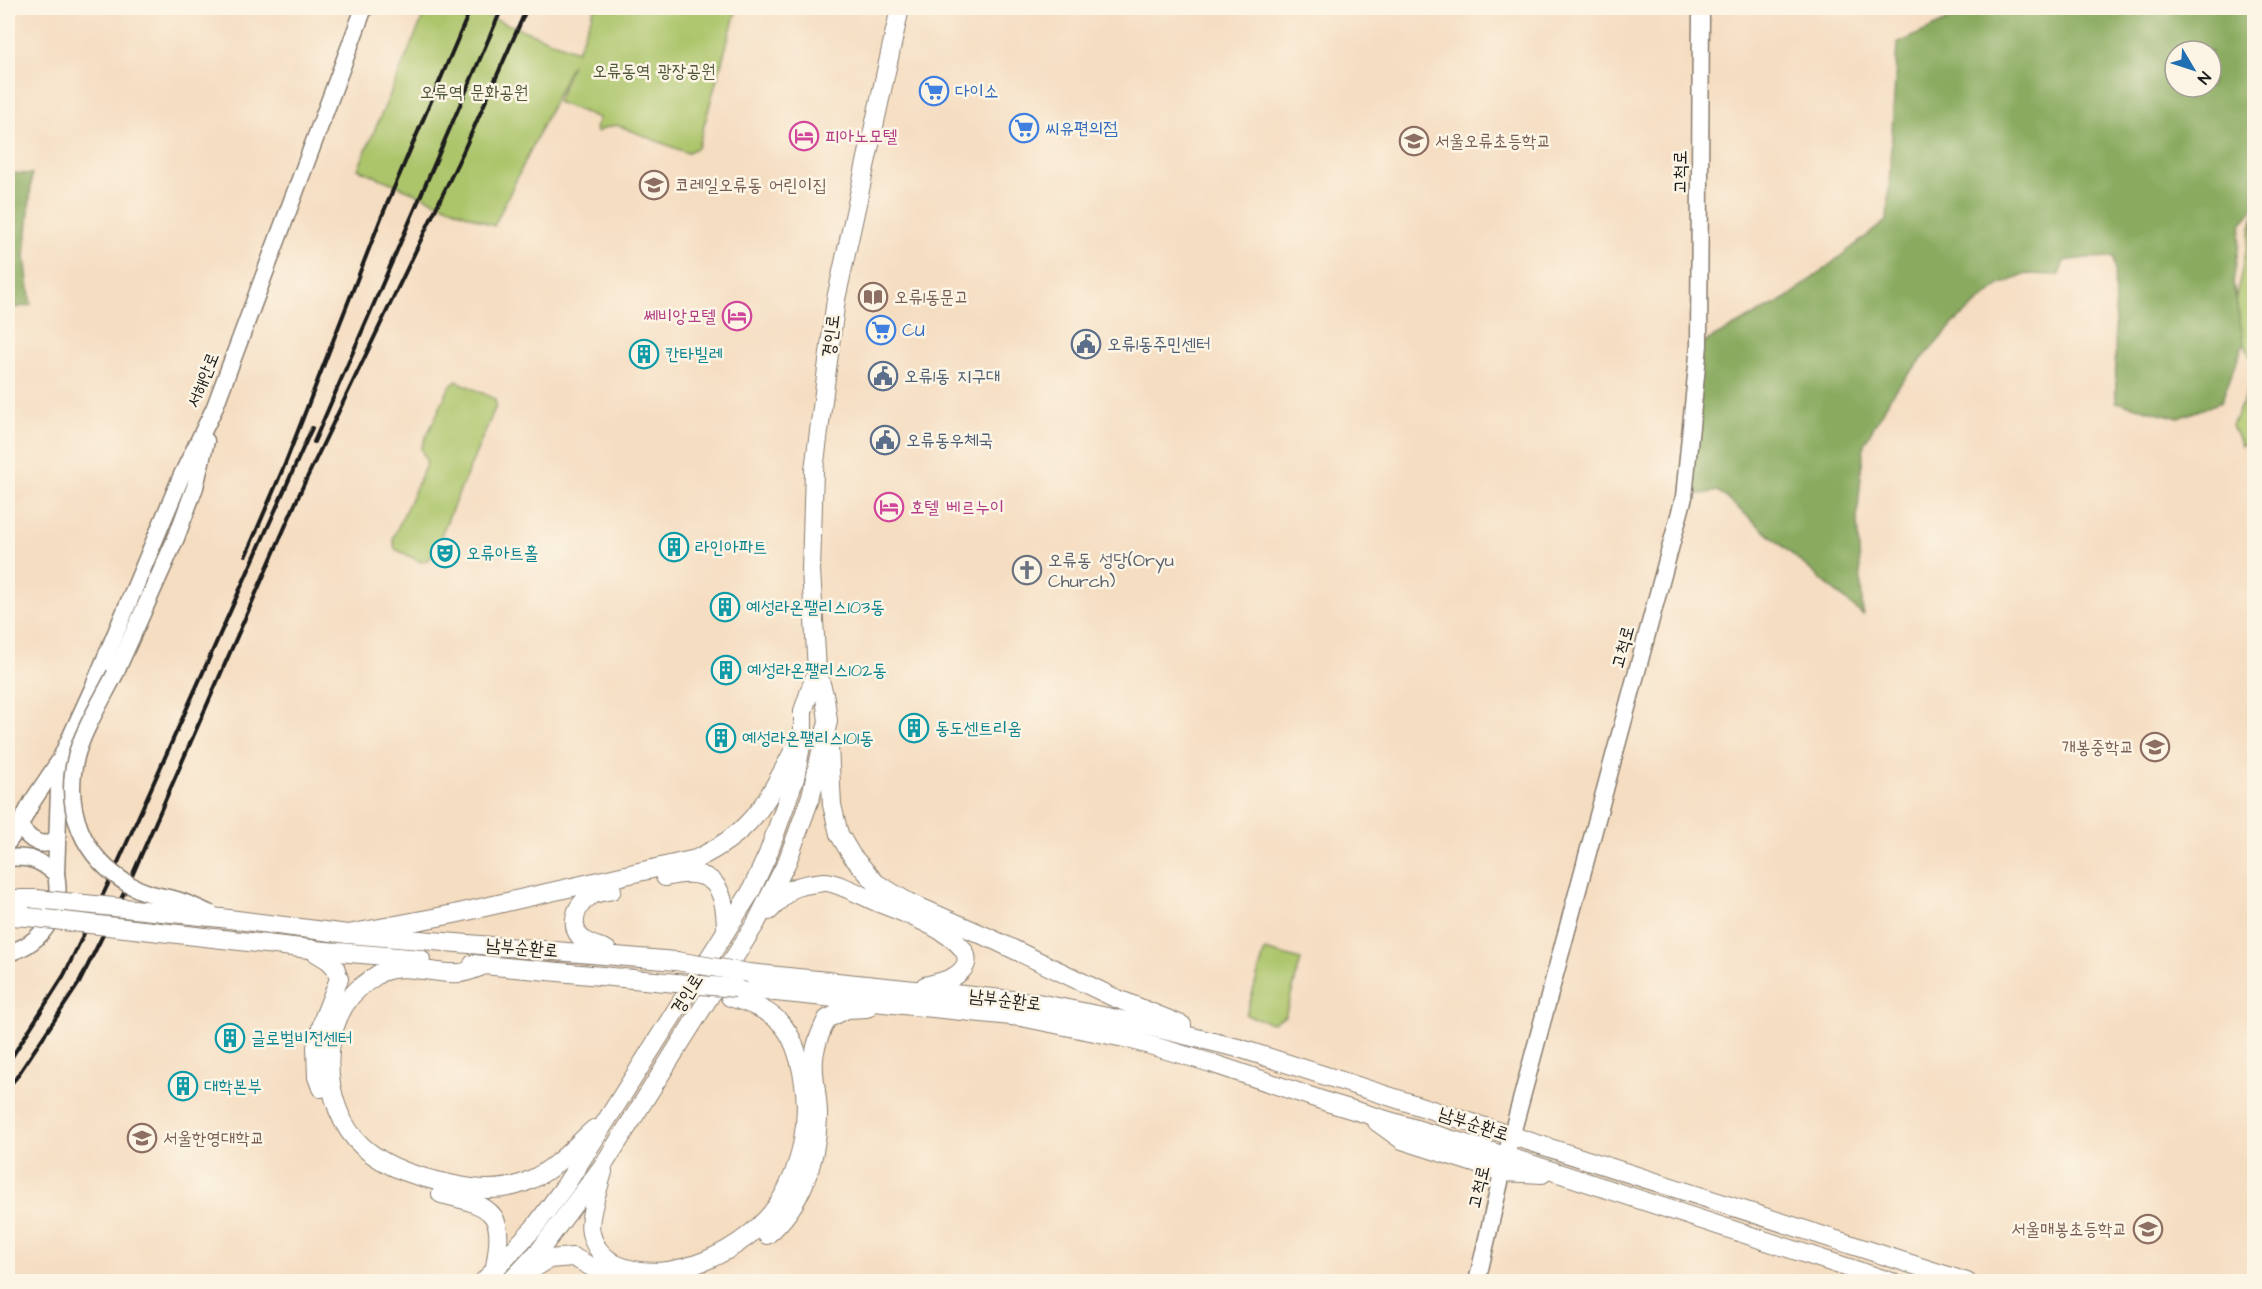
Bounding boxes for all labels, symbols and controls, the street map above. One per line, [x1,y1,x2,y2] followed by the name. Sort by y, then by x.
[2163,39,2223,99] north arrow
[592,59,716,84] park label: 오류동역 광장공원
[2192,67,2216,89] text: N
[918,75,950,107] supermarket icon: 다이소
[955,79,998,104] place label: 다이소
[420,80,528,105] park label: 오류역 문화공원
[1008,112,1040,144] supermarket icon: 씨유편의점
[1045,116,1118,141] place label: 씨유편의점
[788,120,820,152] hotel icon: 피아노모텔
[825,124,897,149] place label: 피아노모텔
[1398,125,1430,157] school or university icon: 서울오류초등학교
[1435,129,1551,154] place label: 서울오류초등학교
[1668,150,1693,194] street label: 고척로
[638,169,670,201] school or university icon: 코레일오류동 어린이집
[675,173,827,198] place label: 코레일오류동 어린이집
[857,281,889,313] library icon: 오류1동문고
[894,285,969,310] place label: 오류1동문고
[721,300,753,332] hotel icon: 쎄비앙모텔
[644,304,716,329] place label: 쎄비앙모텔
[816,313,846,359] street label: 경인로
[865,314,897,346] supermarket icon: CU
[902,318,925,343] place label: CU
[1070,328,1102,360] public building icon: 오류1동주민센터
[1107,332,1211,357] place label: 오류1동주민센터
[628,338,660,370] building icon: 칸타빌레
[665,342,723,367] place label: 칸타빌레
[181,348,225,412] street label: 서해안로
[867,360,899,392] public building icon: 오류1동 지구대
[904,364,1000,389] place label: 오류1동 지구대
[869,424,901,456] public building icon: 오류동우체국
[906,428,993,453] place label: 오류동우체국
[873,491,905,523] hotel icon: 호텔 베르누이
[910,495,1004,520] place label: 호텔 베르누이
[658,531,690,563] building icon: 라인아파트
[695,535,767,560] place label: 라인아파트
[429,537,461,569] theatre icon: 오류아트홀
[466,541,538,566] place label: 오류아트홀
[1048,548,1174,594] place label: 오류동 성당(Oryu Church)
[1011,554,1043,586] church icon: 오류동 성당(Oryu Church)
[709,591,741,623] building icon: 예성라온팰리스103동
[746,595,885,620] place label: 예성라온팰리스103동
[1605,623,1641,671] street label: 고척로
[710,654,742,686] building icon: 예성라온팰리스102동
[747,658,887,683] place label: 예성라온팰리스102동
[898,712,930,744] building icon: 동도센트리움
[935,716,1022,741] place label: 동도센트리움
[705,722,737,754] building icon: 예성라온팰리스101동
[742,726,874,751] place label: 예성라온팰리스101동
[2139,731,2171,763] school or university icon: 개봉중학교
[2062,735,2134,760] place label: 개봉중학교
[485,932,559,964] street label: 남부순환로
[665,969,709,1019] street label: 경인로
[968,983,1042,1017] street label: 남부순환로
[214,1022,246,1054] building icon: 글로벌비전센터
[251,1026,352,1051] place label: 글로벌비전센터
[167,1070,199,1102] building icon: 대학본부
[204,1074,262,1099] place label: 대학본부
[1436,1101,1512,1147] street label: 남부순환로
[126,1122,158,1154] school or university icon: 서울한영대학교
[163,1126,264,1151] place label: 서울한영대학교
[1462,1163,1496,1211] street label: 고척로
[2132,1213,2164,1245] school or university icon: 서울매봉초등학교
[2011,1217,2127,1242] place label: 서울매봉초등학교

